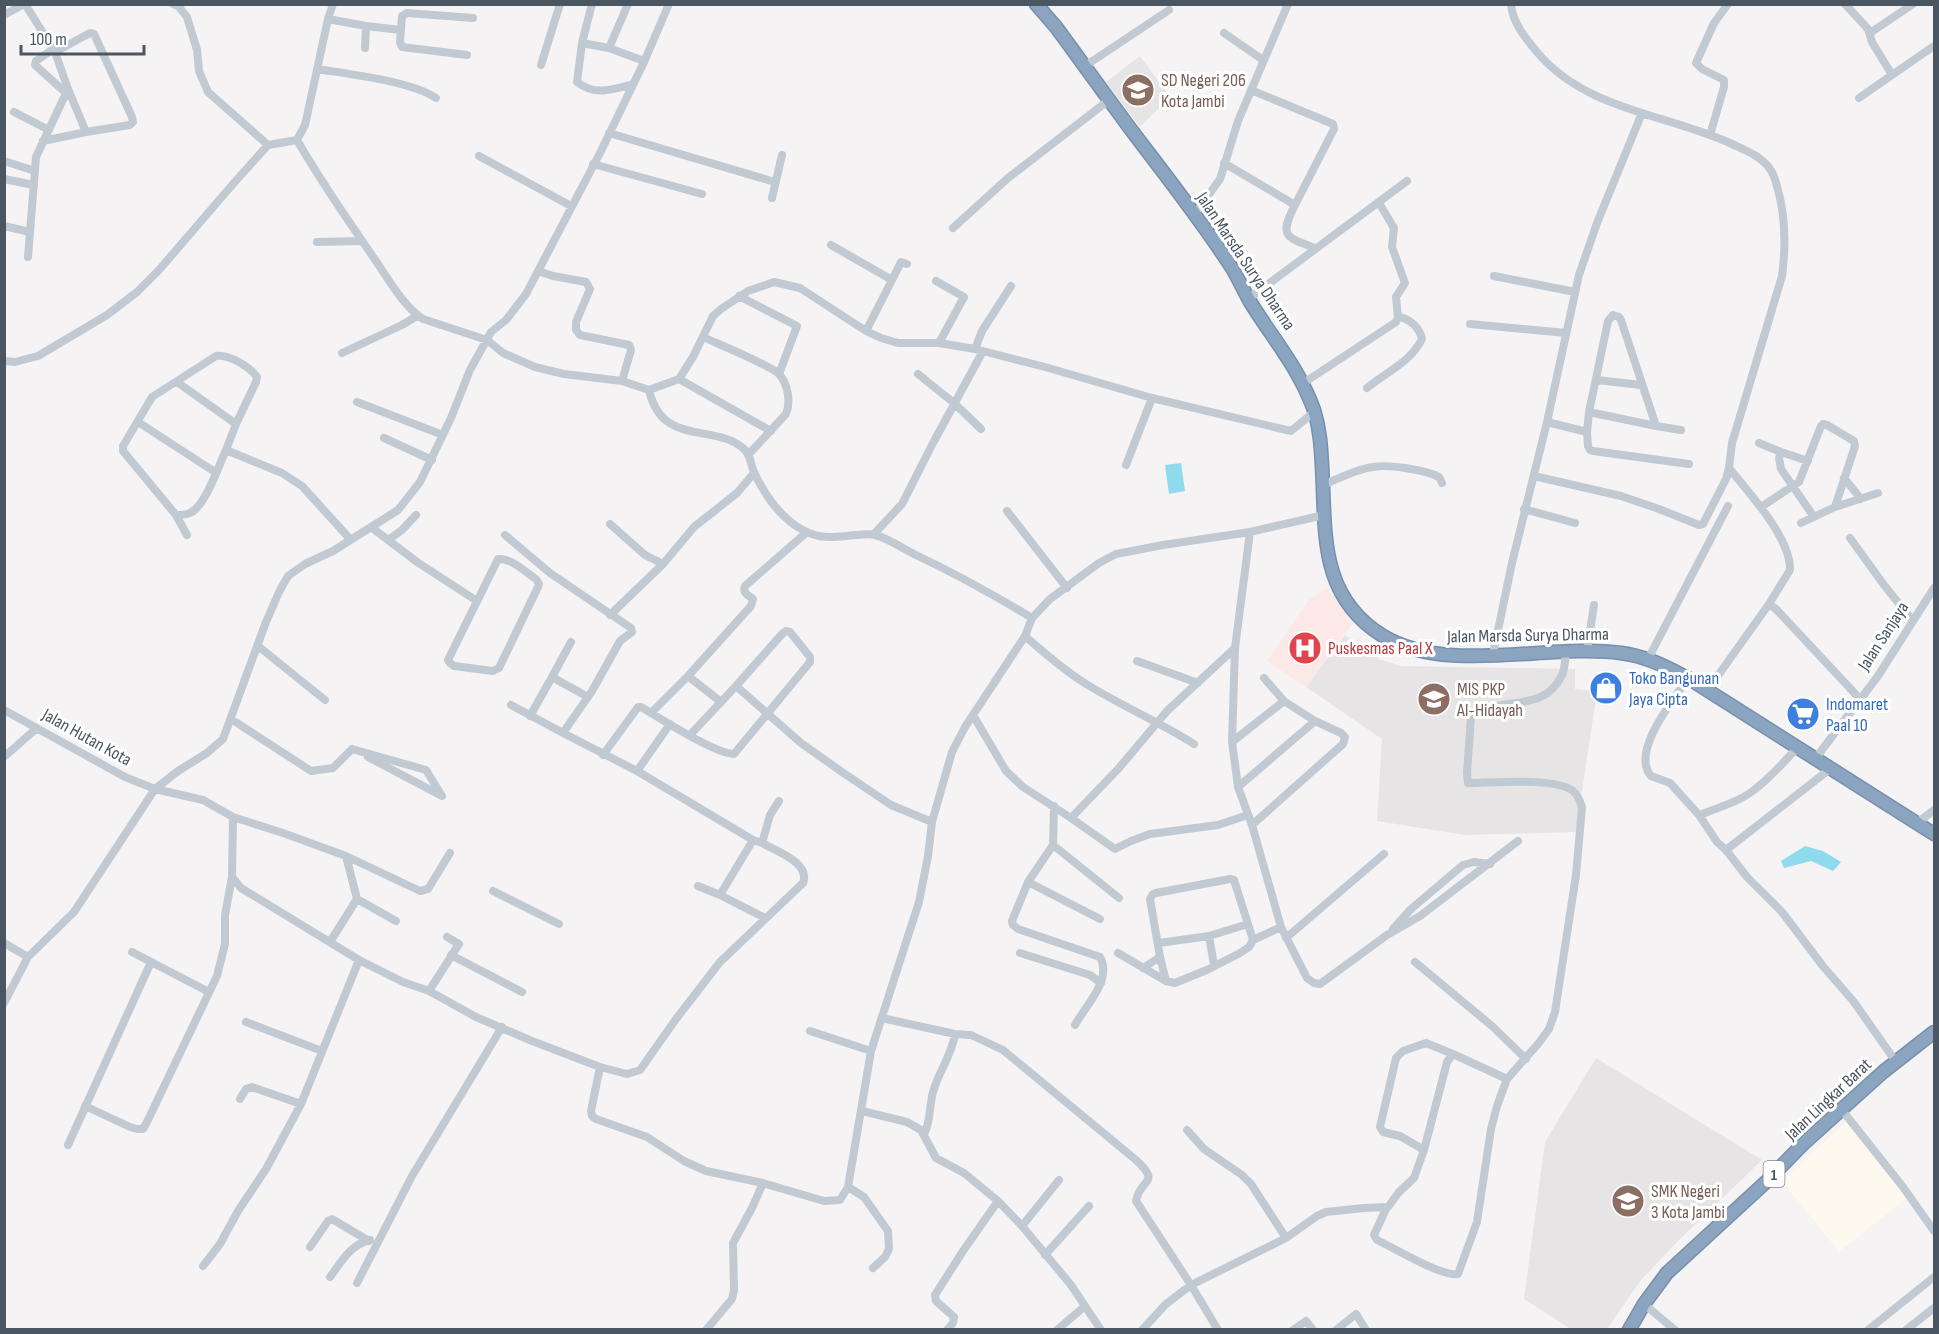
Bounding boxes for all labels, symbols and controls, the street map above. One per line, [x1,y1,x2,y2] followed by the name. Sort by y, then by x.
[21,18,144,56] scale bar
[30,29,67,50] text: 100 m
[1161,70,1246,112] place label: SD Negeri 206 Kota Jambi
[1120,72,1156,108] school or university icon: SD Negeri 206 Kota Jambi
[1191,187,1300,334] street label: Jalan Marsda Surya Dharma
[1853,598,1913,675] street label: Jalan Sanjaya
[1446,624,1609,647] street label: Jalan Marsda Surya Dharma
[1287,630,1323,666] hospital icon: Puskesmas Paal X
[1328,638,1433,659] place label: Puskesmas Paal X
[1628,668,1719,710] place label: Toko Bangunan Jaya Cipta
[1588,670,1624,706] shop icon: Toko Bangunan Jaya Cipta
[1456,679,1523,721] place label: MIS PKP Al-Hidayah
[1416,681,1452,717] school or university icon: MIS PKP Al-Hidayah
[1826,694,1889,736] place label: Indomaret Paal 10
[1785,696,1821,732] supermarket icon: Indomaret Paal 10
[38,704,135,771] street label: Jalan Hutan Kota
[1780,1054,1876,1145] street label: Jalan Lingkar Barat
[1764,1161,1784,1187] road number: 1
[1651,1181,1725,1223] place label: SMK Negeri 3 Kota Jambi
[1610,1183,1646,1219] school or university icon: SMK Negeri 3 Kota Jambi

